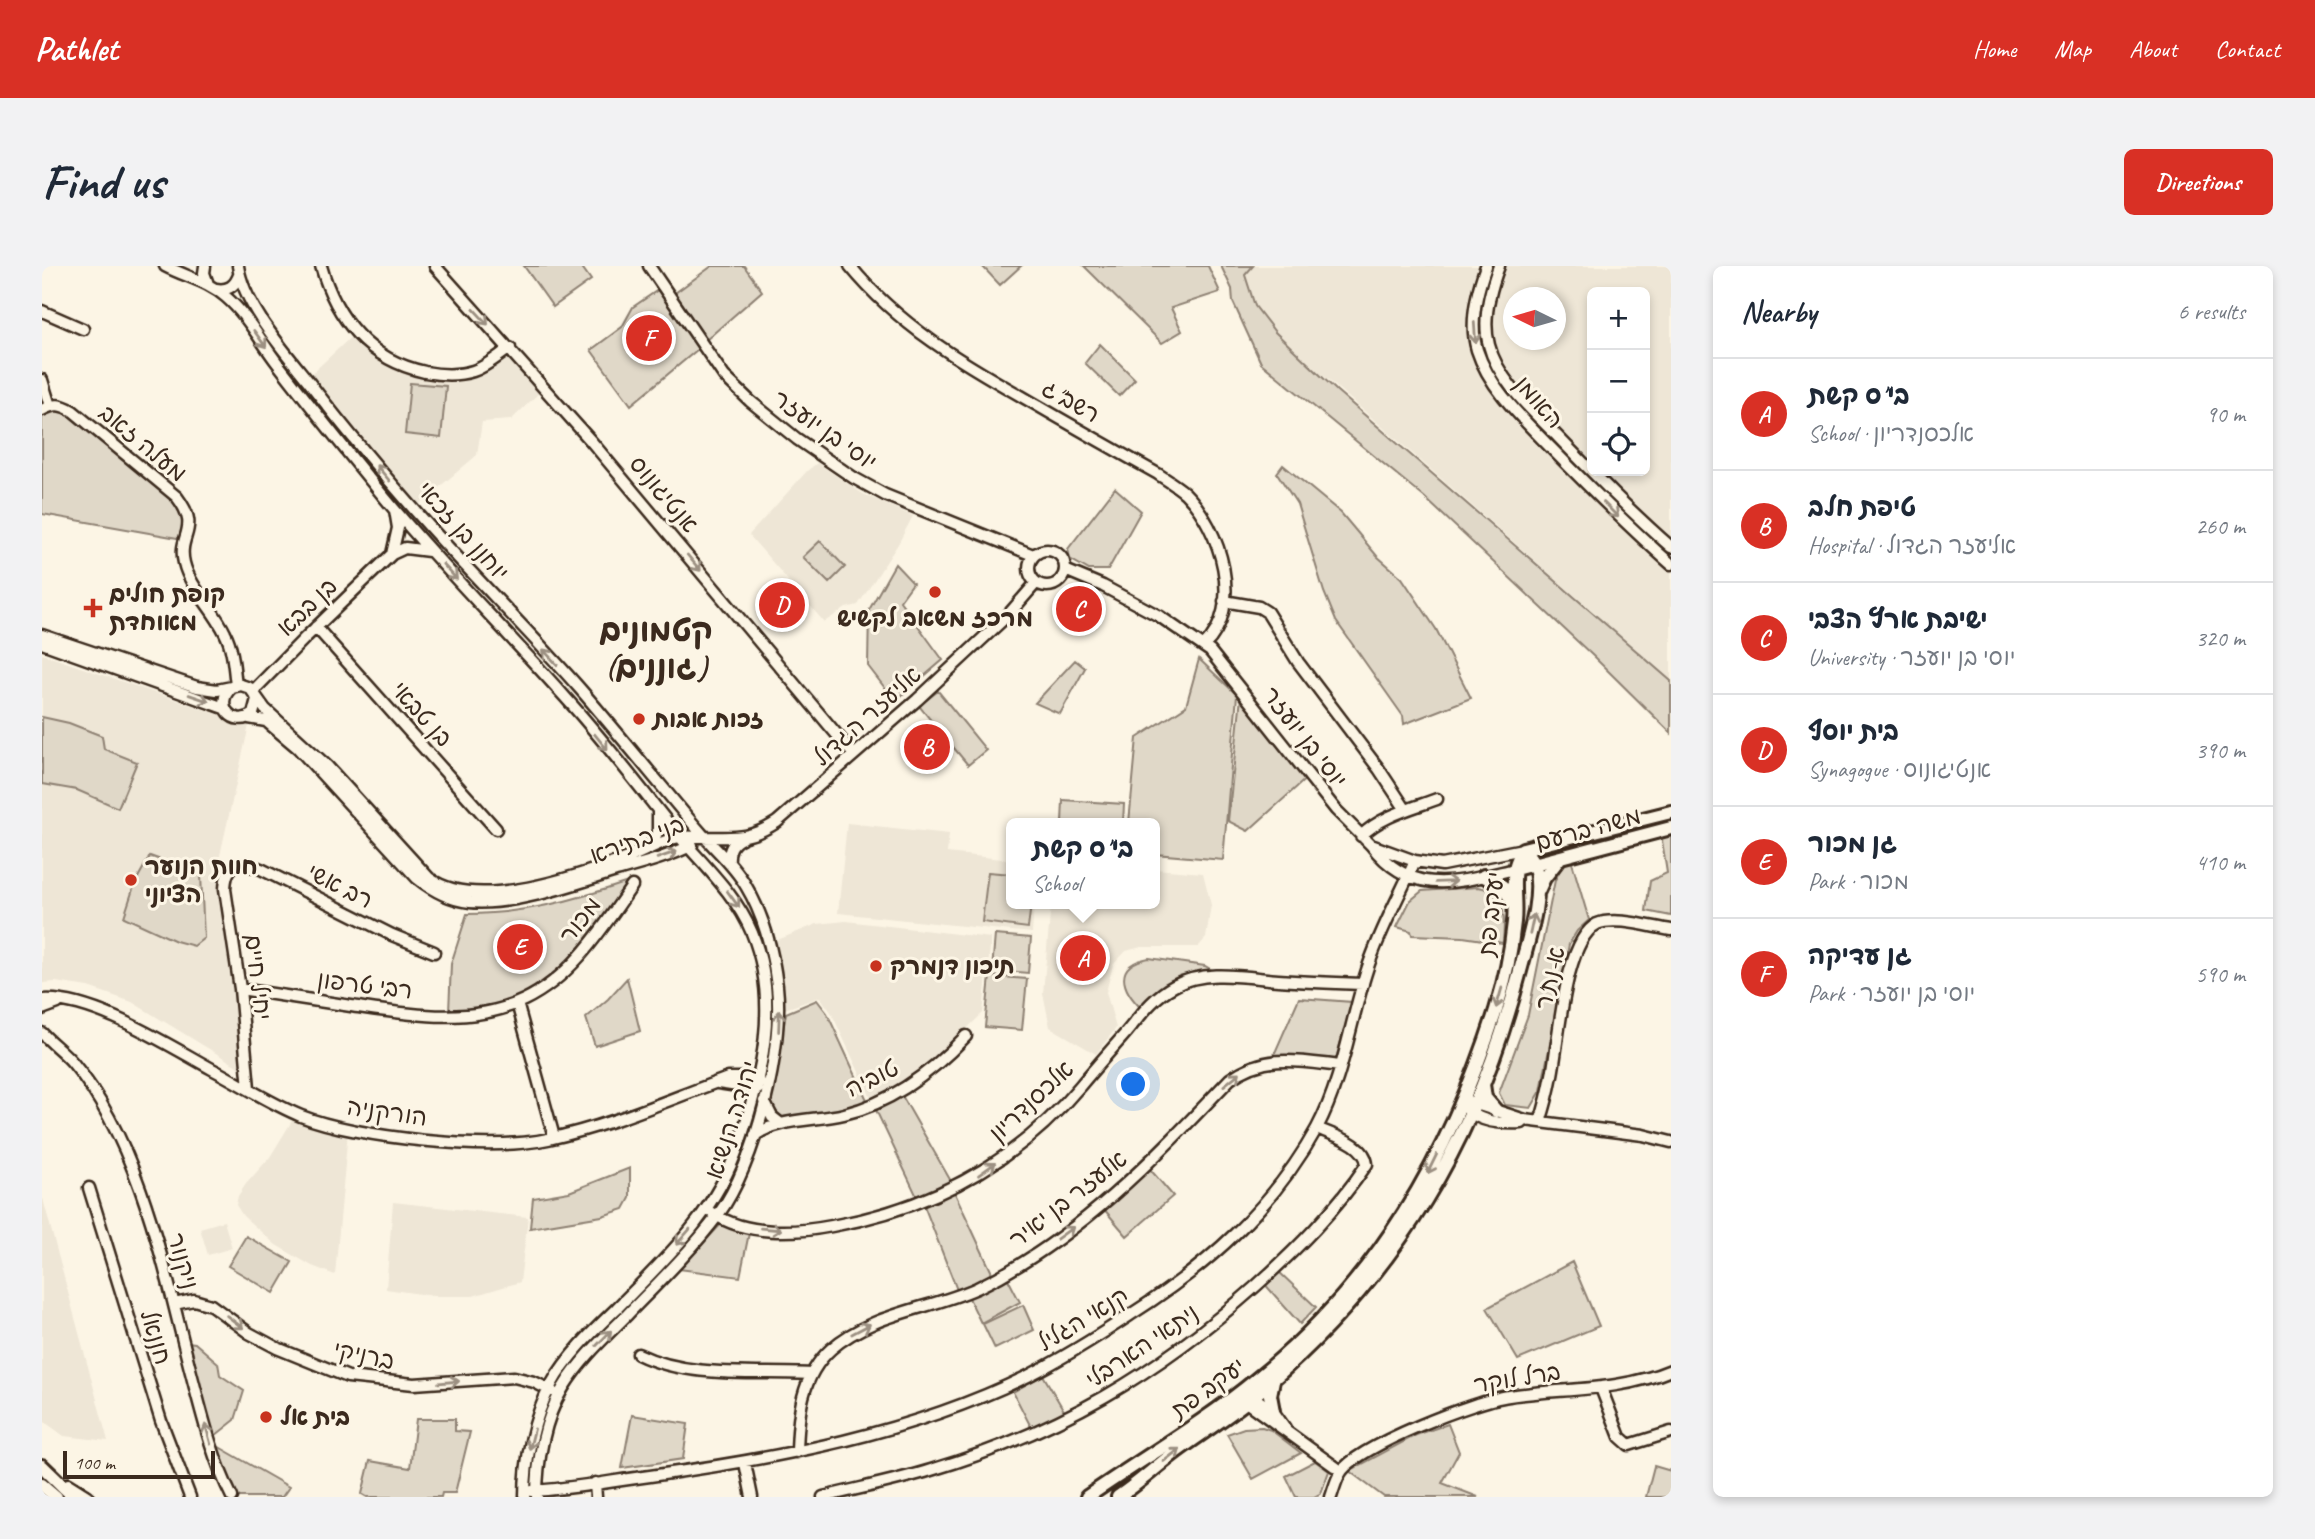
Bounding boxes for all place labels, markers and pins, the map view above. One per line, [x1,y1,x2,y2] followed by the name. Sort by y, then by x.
[626,312,672,364] pin: F
[109,579,225,637] place label: קופת חולים מאוחדת
[759,579,805,631] pin: D
[1056,583,1102,635] pin: C
[927,584,943,600] marker: מרכז משאב לקשיש
[83,598,103,618] marker: קופת חולים מאוחדת
[837,603,1033,633] place label: מרכז משאב לקשיש
[651,704,764,734] place label: זכות אבות
[631,711,647,727] marker: זכות אבות
[904,721,950,773] pin: B
[145,851,258,909] place label: חוות הנוער הציוני
[123,872,139,888] marker: חוות הנוער הציוני
[497,921,543,973] pin: E
[1060,932,1106,984] pin: A
[890,951,1015,981] place label: תיכון דנמרק
[868,958,884,974] marker: תיכון דנמרק
[280,1402,350,1432] place label: בית אל
[258,1409,274,1425] marker: בית אל

